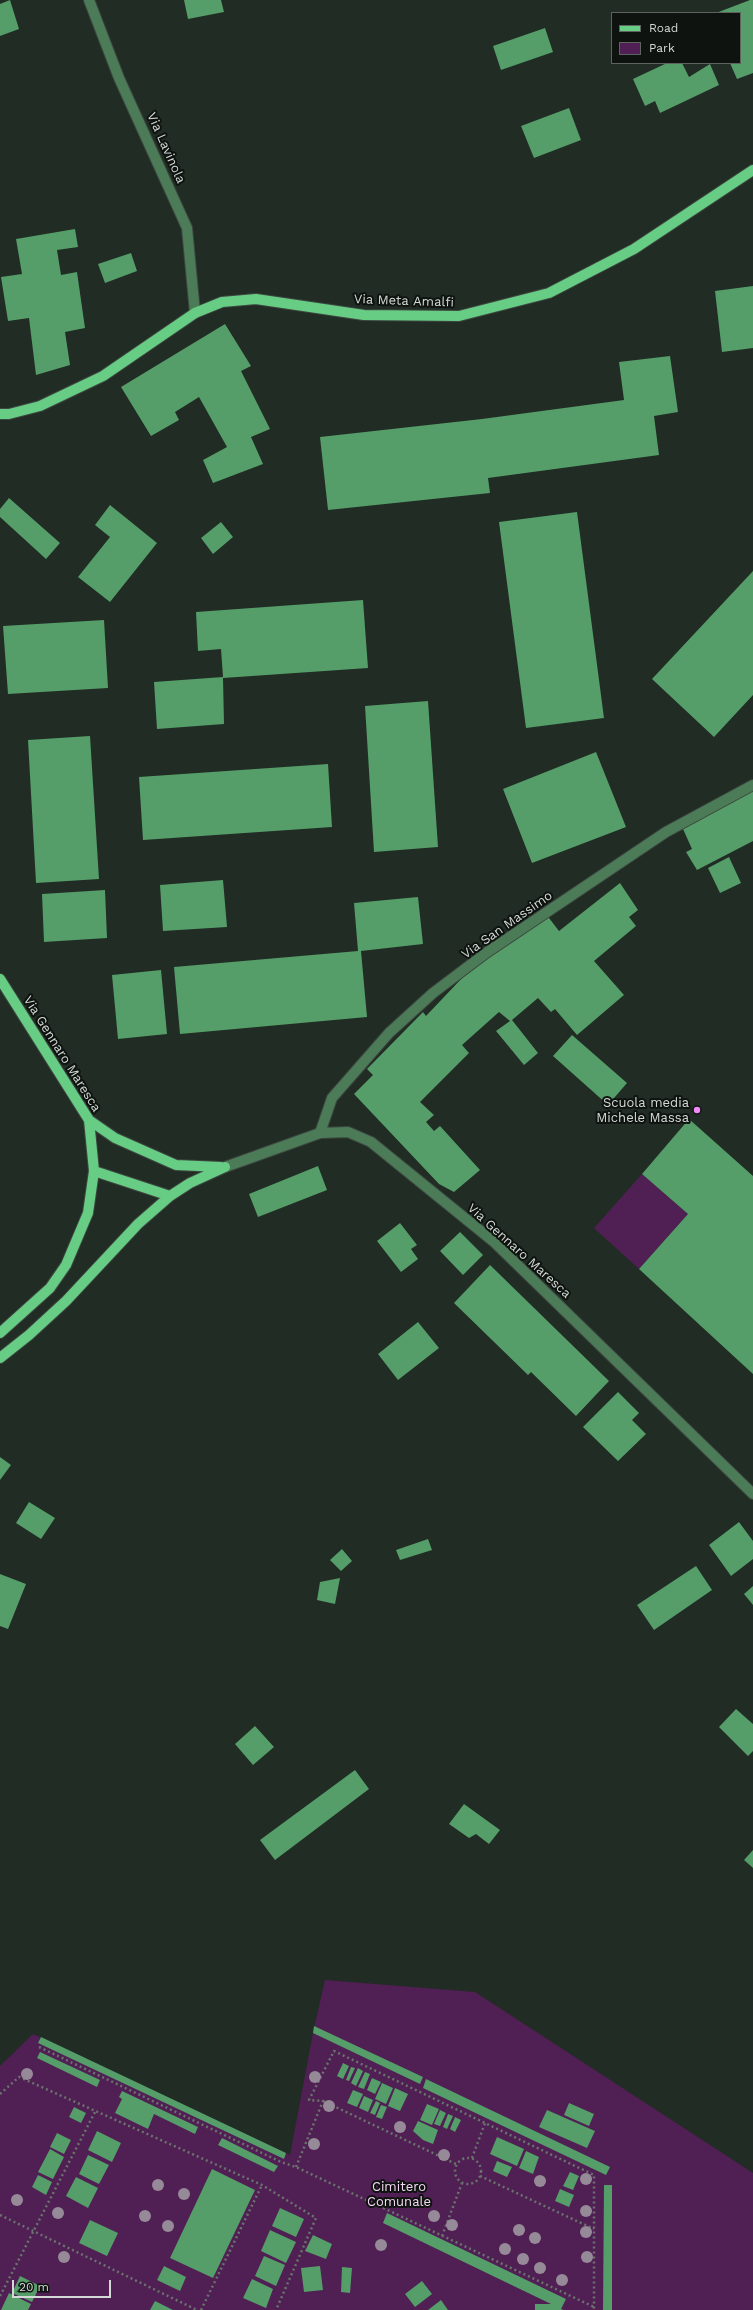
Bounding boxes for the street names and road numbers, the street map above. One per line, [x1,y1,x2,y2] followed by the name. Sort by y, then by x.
[143,110,189,186] street label: Via Lavinola
[354,291,454,311] street label: Via Meta Amalfi
[459,888,555,962] street label: Via San Massimo
[20,993,104,1115] street label: Via Gennaro Maresca
[464,1200,574,1302] street label: Via Gennaro Maresca

